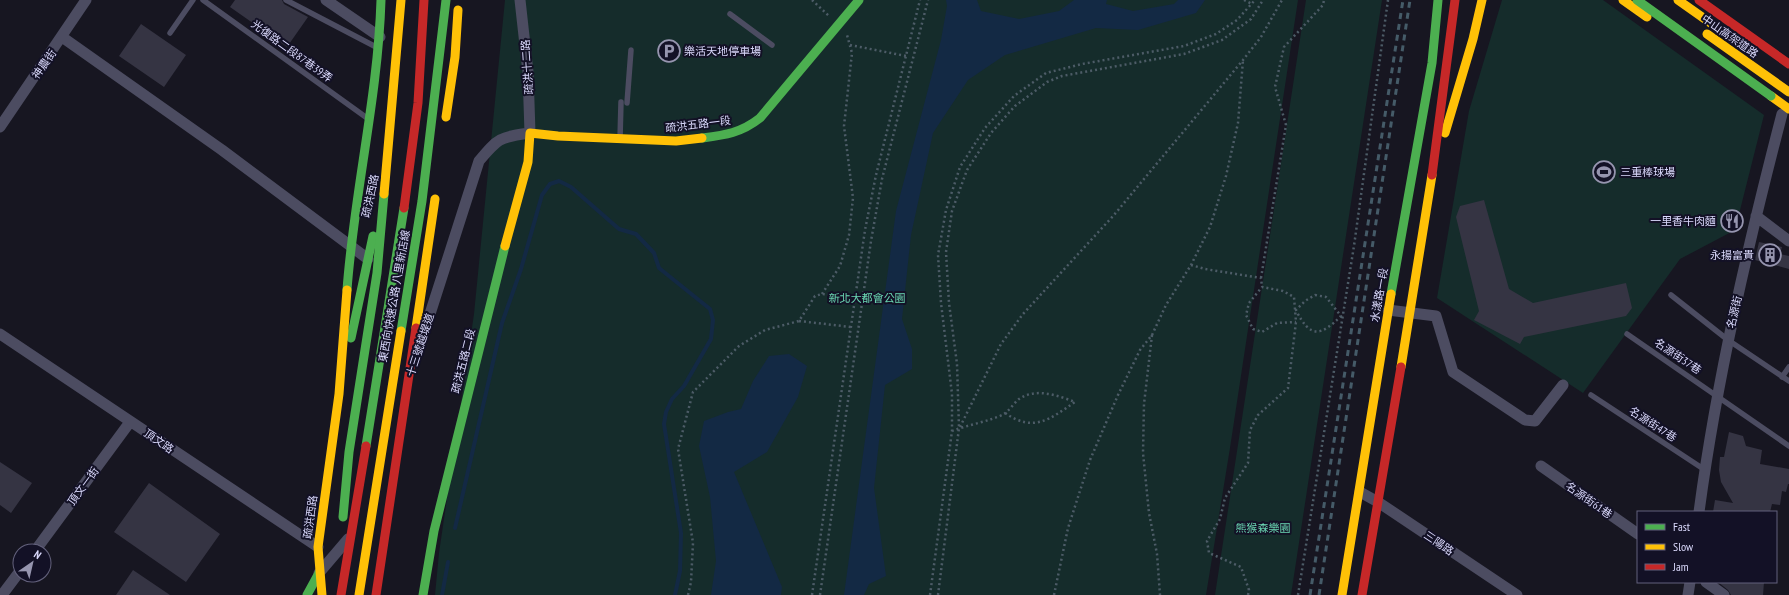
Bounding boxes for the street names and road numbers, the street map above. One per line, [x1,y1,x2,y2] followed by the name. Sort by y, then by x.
[1699,11,1761,61] street label: 中山高架道路
[249,17,335,85] street label: 光復路二段87巷39弄
[518,39,536,95] street label: 疏洪十二路
[29,46,59,82] street label: 神農街
[664,113,732,135] street label: 疏洪五路一段
[359,173,381,219] street label: 疏洪西路
[375,229,413,363] street label: 東西向快速公路 八里新店線
[1367,267,1391,323] street label: 水漾路一段
[1723,294,1745,330] street label: 名源街
[403,311,437,379] street label: 十三號越堤道
[448,327,478,395] street label: 疏洪五路二段
[1652,335,1704,377] street label: 名源街37巷
[1627,403,1679,445] street label: 名源街47巷
[141,426,177,456] street label: 頂文路
[64,464,102,508] street label: 頂文一街
[1563,479,1615,521] street label: 名源街61巷
[300,494,320,540] street label: 疏洪西路
[1421,528,1457,558] street label: 三陽路

